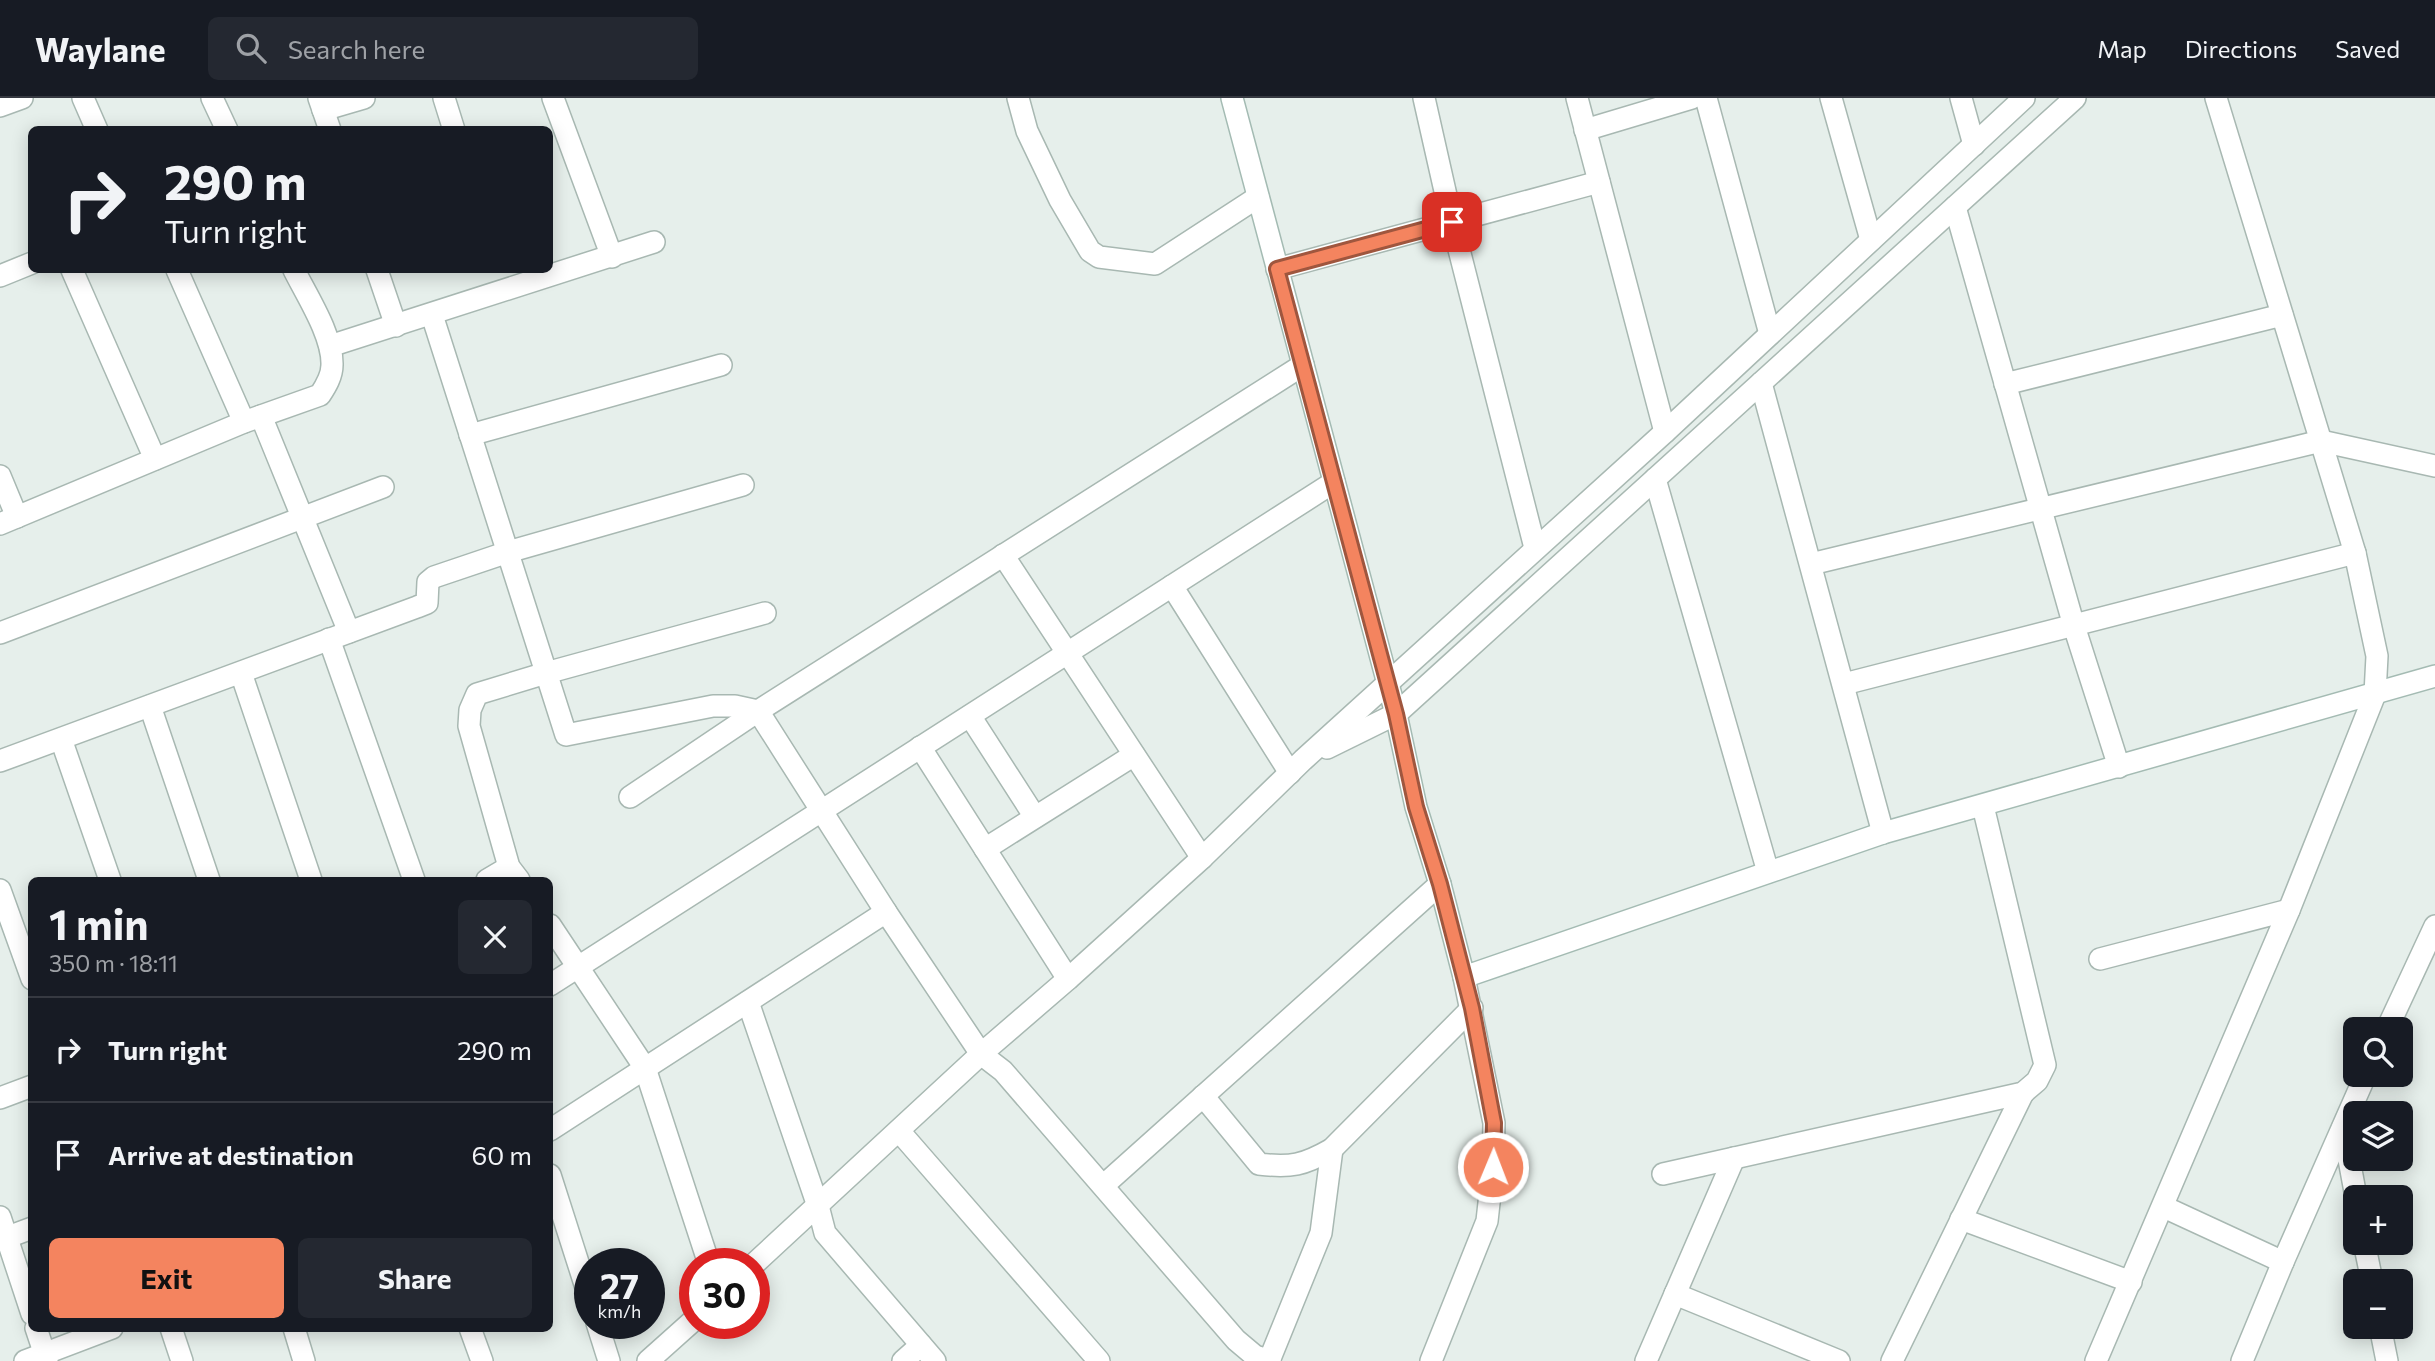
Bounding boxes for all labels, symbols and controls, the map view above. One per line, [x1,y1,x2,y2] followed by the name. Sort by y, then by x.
[208,17,698,80] search box
[35,28,166,69] text: Waylane
[232,29,270,67] icon: search
[288,33,425,64] text: Search here
[2097,34,2147,63] text: Map
[2185,34,2297,63] text: Directions
[2335,34,2400,63] text: Saved
[164,150,306,210] text: 290 m
[49,154,140,245] icon: right
[1422,192,1482,252] pin
[1433,203,1471,241] icon: arrive
[164,210,307,250] text: Turn right
[49,897,149,949] text: 1 min
[458,900,532,974] button: close
[49,949,178,977] text: 350 m · 18:11
[2343,1017,2413,1339] map controls
[2343,1017,2413,1087] button: search
[49,1031,87,1069] icon: right
[108,1034,227,1065] text: Turn right
[457,1034,532,1065] text: 290 m
[2343,1101,2413,1171] button: layers
[1456,1130,1530,1204] position arrow
[49,1136,87,1174] icon: arrive
[108,1139,354,1170] text: Arrive at destination
[472,1139,532,1170] text: 60 m
[2343,1185,2413,1255] button: +
[49,1238,284,1318] button: Exit
[298,1238,532,1318] button: Share
[679,1248,770,1339] speed limit sign: 30
[600,1263,639,1306] text: 27
[2343,1269,2413,1339] button: −
[598,1300,641,1322] text: km/h

